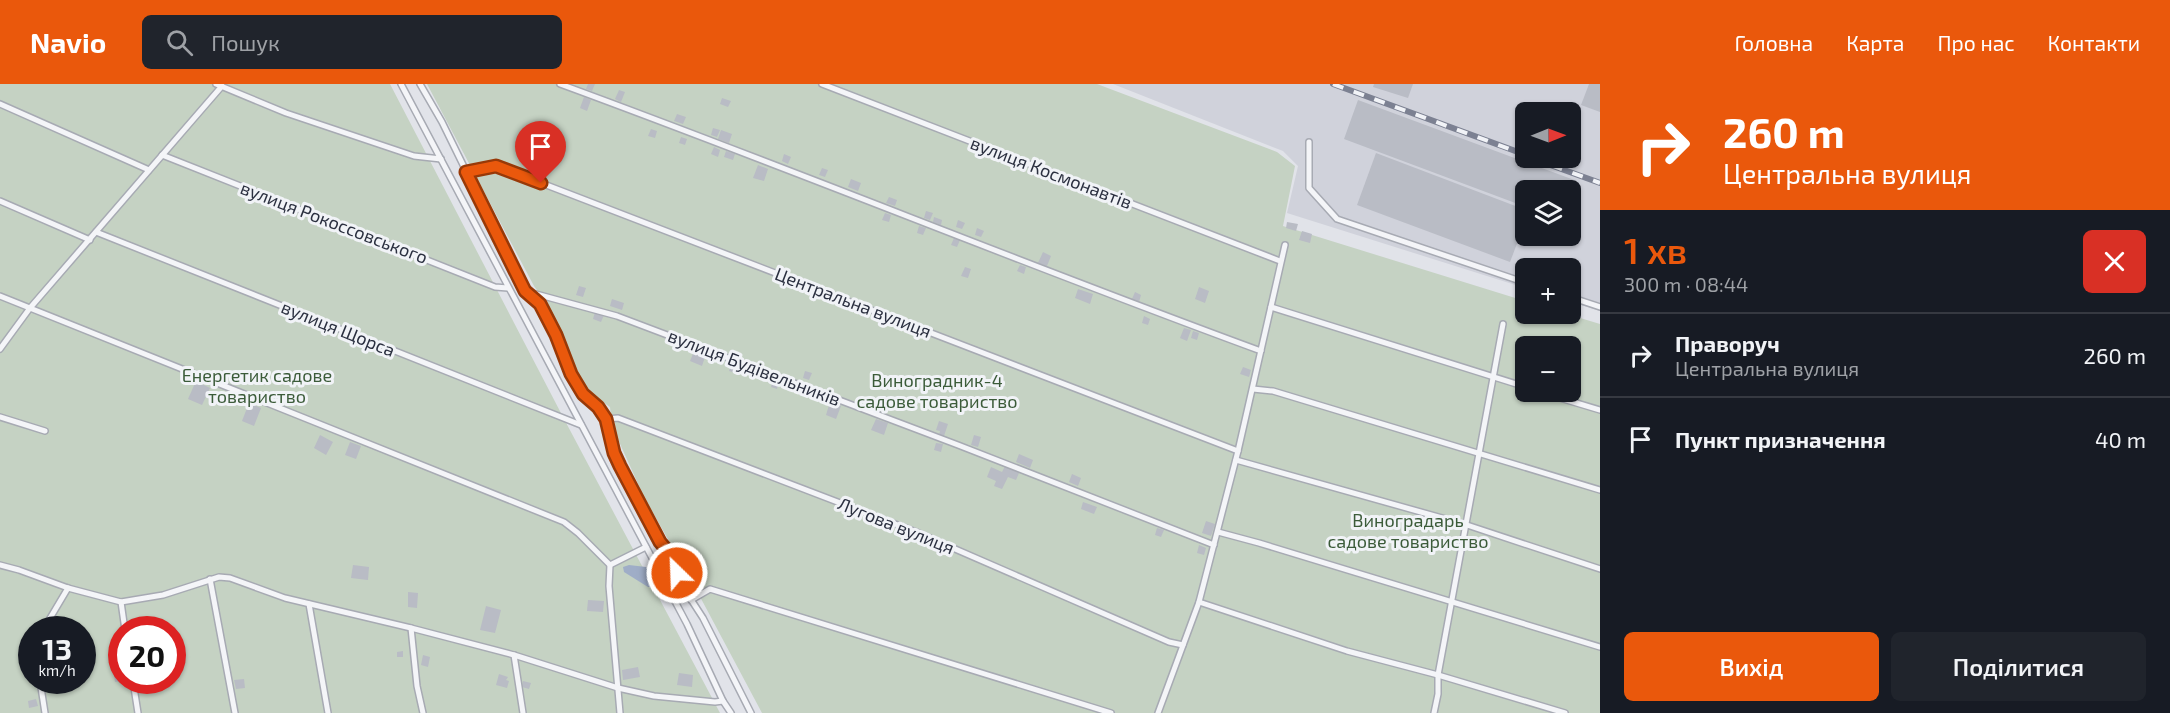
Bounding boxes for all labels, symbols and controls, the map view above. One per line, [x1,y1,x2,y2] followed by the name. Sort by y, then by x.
[142,15,562,69] search box
[30,25,106,59] text: Navio
[163,26,196,59] icon: search
[211,29,280,55] text: Пошук
[1734,30,1813,55] text: Головна
[1846,30,1904,55] text: Карта
[1937,30,2015,55] text: Про нас
[2048,30,2140,55] text: Контакти
[1515,102,1581,168] north arrow
[1515,102,1581,402] map controls
[1723,106,1845,156] text: 260 m
[1624,108,1702,186] icon: right
[515,121,566,183] pin
[524,130,557,163] icon: arrive
[968,131,1135,213] street label: вулиця Космонавтів
[1723,157,1972,189] text: Центральна вулиця
[238,176,431,268] street label: вулиця Рокоссовського
[1515,180,1581,246] button: layers
[1624,228,1687,271] text: 1 хв
[2083,230,2146,293] button: close
[1515,258,1581,324] button: +
[772,262,935,342] street label: Центральна вулиця
[1624,272,1748,296] text: 300 m · 08:44
[278,295,398,361] street label: вулиця Щорса
[665,324,844,410] street label: вулиця Будівельників
[1675,330,1780,356] text: Праворуч
[1515,336,1581,402] button: −
[1624,339,1657,372] icon: right
[2084,342,2146,368] text: 260 m
[1675,356,1859,380] text: Центральна вулиця
[182,364,332,407] park label: Енергетик садове товариство
[856,369,1018,412] park label: Виноградник-4 садове товариство
[1624,423,1657,456] icon: arrive
[1675,426,1886,452] text: Пункт призначення
[2095,426,2146,452] text: 40 m
[835,492,958,558] street label: Лугова вулиця
[1327,509,1489,552] park label: Виноградарь садове товариство
[645,541,709,605] position arrow
[108,616,186,694] speed limit sign: 20
[42,630,72,666] text: 13
[1624,632,1879,701] button: Вихід
[1891,632,2146,701] button: Поділитися
[38,661,76,679] text: km/h

